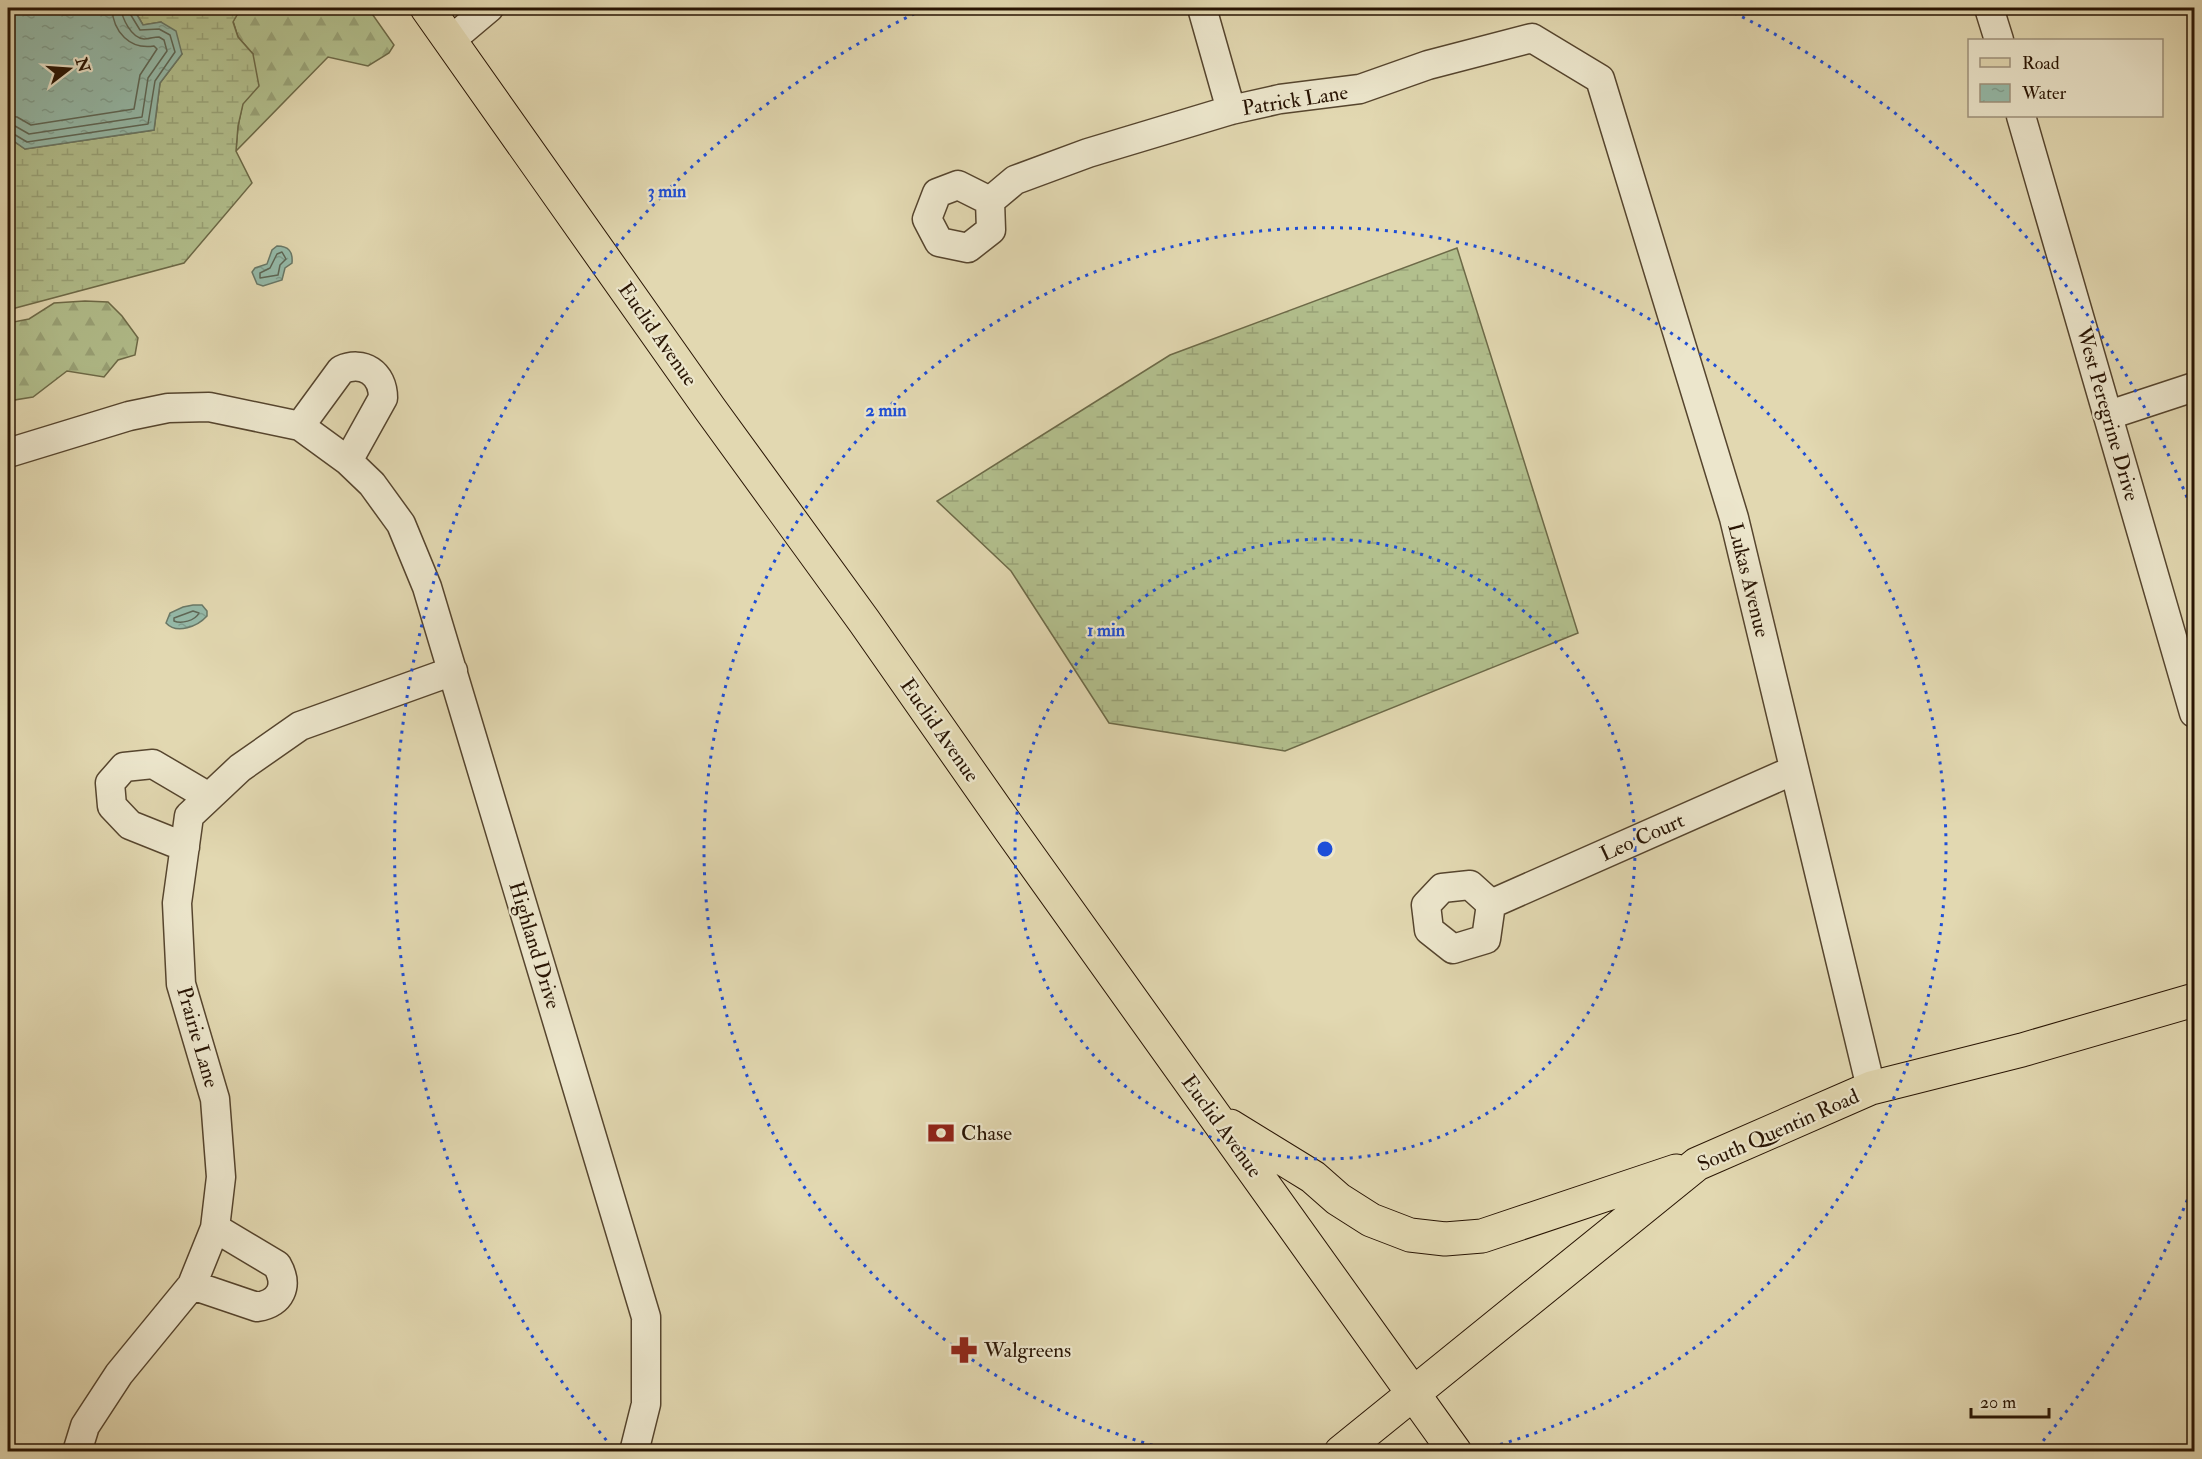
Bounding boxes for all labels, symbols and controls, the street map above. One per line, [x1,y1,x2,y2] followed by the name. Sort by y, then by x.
[39,39,99,99] north arrow
[1968,39,2163,117] legend
[2022,52,2060,75] text: Road
[70,54,94,75] text: N
[1240,79,1350,122] street label: Patrick Lane
[2021,82,2066,105] text: Water
[648,180,687,203] text: 3 min
[612,277,703,392] street label: Euclid Avenue
[2070,323,2145,504] street label: West Peregrine Drive
[866,399,907,422] text: 2 min
[1721,520,1776,640] street label: Lukas Avenue
[1087,619,1126,642] text: 1 min
[894,673,985,788] street label: Euclid Avenue
[1596,807,1689,868] street label: Leo Court
[1315,839,1335,859] centre of rings
[502,878,567,1012] street label: Highland Drive
[170,983,225,1091] street label: Prairie Lane
[1175,1069,1268,1183] street label: Euclid Avenue
[1693,1082,1864,1178] street label: South Quentin Road
[926,1118,956,1148] bank icon: Chase
[961,1120,1012,1147] place label: Chase
[949,1335,979,1365] pharmacy icon: Walgreens
[983,1337,1071,1364] place label: Walgreens
[1971,1381,2049,1419] scale bar
[1980,1391,2016,1414] text: 20 m

